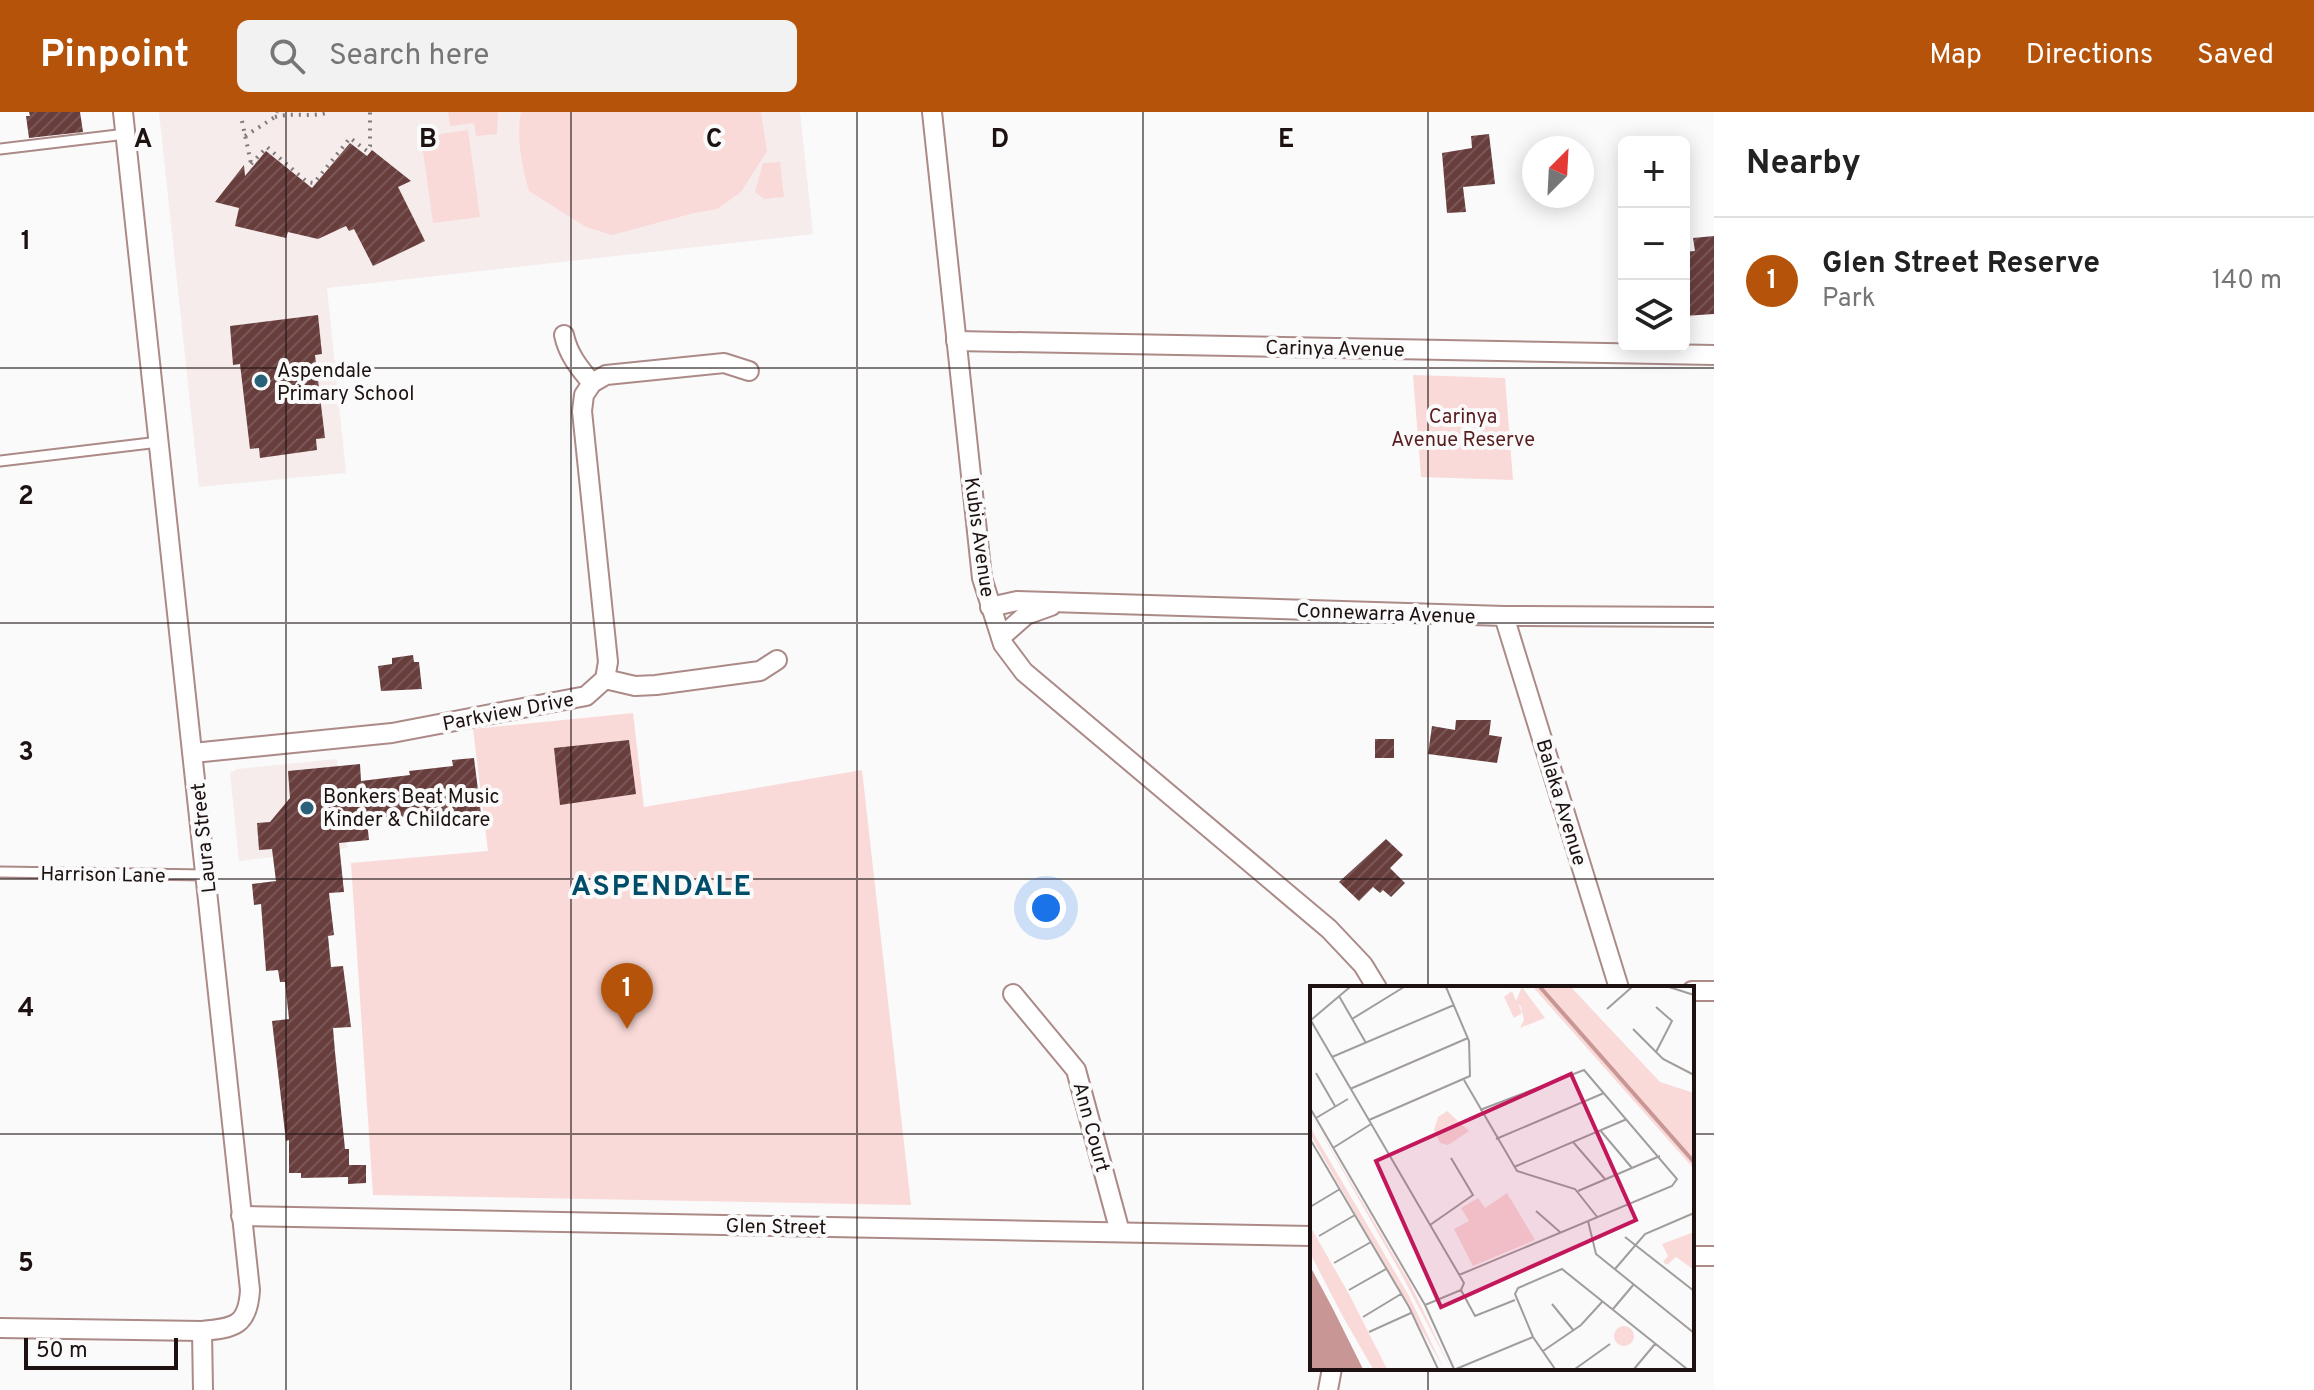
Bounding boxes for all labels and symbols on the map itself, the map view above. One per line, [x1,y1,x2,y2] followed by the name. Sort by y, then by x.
[134,124,152,157] text: A
[419,124,437,157] text: B
[706,124,722,157] text: C
[991,124,1009,157] text: D
[1278,124,1294,157] text: E
[1522,136,1594,208] north arrow
[21,226,31,259] text: 1
[1265,336,1405,364] street label: Carinya Avenue
[277,359,414,408] place label: Aspendale Primary School
[252,372,270,390] marker: Aspendale Primary School
[1391,405,1535,454] park label: Carinya Avenue Reserve
[957,476,999,599] street label: Kubis Avenue
[18,481,34,514] text: 2
[1296,599,1476,631] street label: Connewarra Avenue
[441,687,576,738] street label: Parkview Drive
[1529,736,1592,869] street label: Balaka Avenue
[18,737,34,770] text: 3
[186,781,224,894] street label: Laura Street
[323,785,500,834] place label: Bonkers Beat Music Kinder & Childcare
[298,799,316,817] marker: Bonkers Beat Music Kinder & Childcare
[40,862,166,890] street label: Harrison Lane
[571,870,753,906] district label: ASPENDALE
[1026,888,1066,928] your location
[601,963,653,1029] pin: 1
[1310,986,1694,1370] inset map
[18,993,34,1026] text: 4
[1066,1080,1115,1175] street label: Ann Court
[725,1214,827,1242] street label: Glen Street
[18,1248,34,1281] text: 5
[24,1334,178,1370] scale bar

